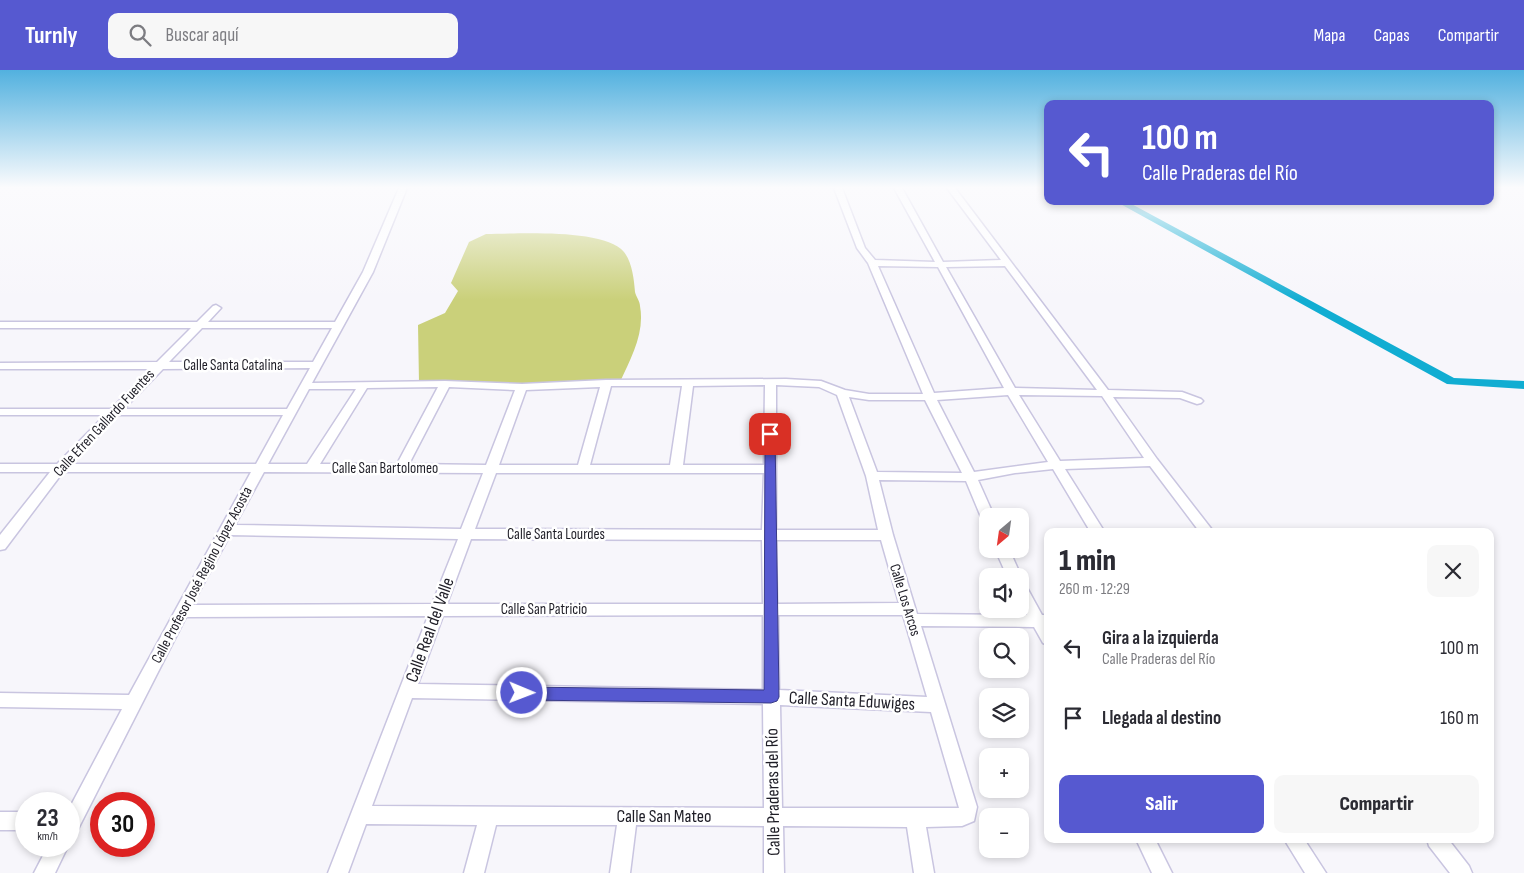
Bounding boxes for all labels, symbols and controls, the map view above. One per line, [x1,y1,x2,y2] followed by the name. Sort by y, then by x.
[108,13,458,58] search box
[25,21,78,50] text: Turnly
[126,21,154,49] icon: search
[166,24,239,47] text: Buscar aquí
[1313,25,1345,46] text: Mapa
[1373,25,1410,46] text: Capas
[1438,25,1499,46] text: Compartir
[1142,117,1218,160] text: 100 m
[1059,120,1124,185] icon: left
[1142,160,1298,187] text: Calle Praderas del Río
[183,356,283,375] street label: Calle Santa Catalina
[49,365,159,481] street label: Calle Efren Gallardo Fuentes
[749,413,791,455] pin
[756,420,784,448] icon: arrive
[332,459,438,478] street label: Calle San Bartolomeo
[147,483,257,667] street label: Calle Profesor José Regino López Acosta
[979,508,1029,558] north arrow
[979,508,1029,858] map controls
[507,525,605,544] street label: Calle Santa Lourdes
[1059,543,1116,579] text: 1 min
[1427,545,1479,597] button: close
[885,562,925,638] street label: Calle Los Arcos
[979,568,1029,618] button: sound
[401,575,459,685] street label: Calle Real del Valle
[1059,580,1130,599] text: 260 m · 12:29
[501,600,587,619] street label: Calle San Patricio
[1102,627,1219,650] text: Gira a la izquierda
[979,628,1029,678] button: search
[1059,634,1087,662] icon: left
[1440,637,1479,660] text: 100 m
[1102,650,1215,669] text: Calle Praderas del Río
[495,666,547,718] position arrow
[788,687,916,715] street label: Calle Santa Eduwiges
[979,688,1029,738] button: layers
[1059,704,1087,732] icon: arrive
[1102,707,1221,730] text: Llegada al destino
[1440,707,1479,730] text: 160 m
[761,728,785,856] street label: Calle Praderas del Río
[979,748,1029,798] button: +
[1059,775,1264,833] button: Salir
[1274,775,1479,833] button: Compartir
[90,792,155,857] speed limit sign: 30
[36,803,59,834] text: 23
[616,806,712,827] street label: Calle San Mateo
[979,808,1029,858] button: −
[37,829,58,844] text: km/h

